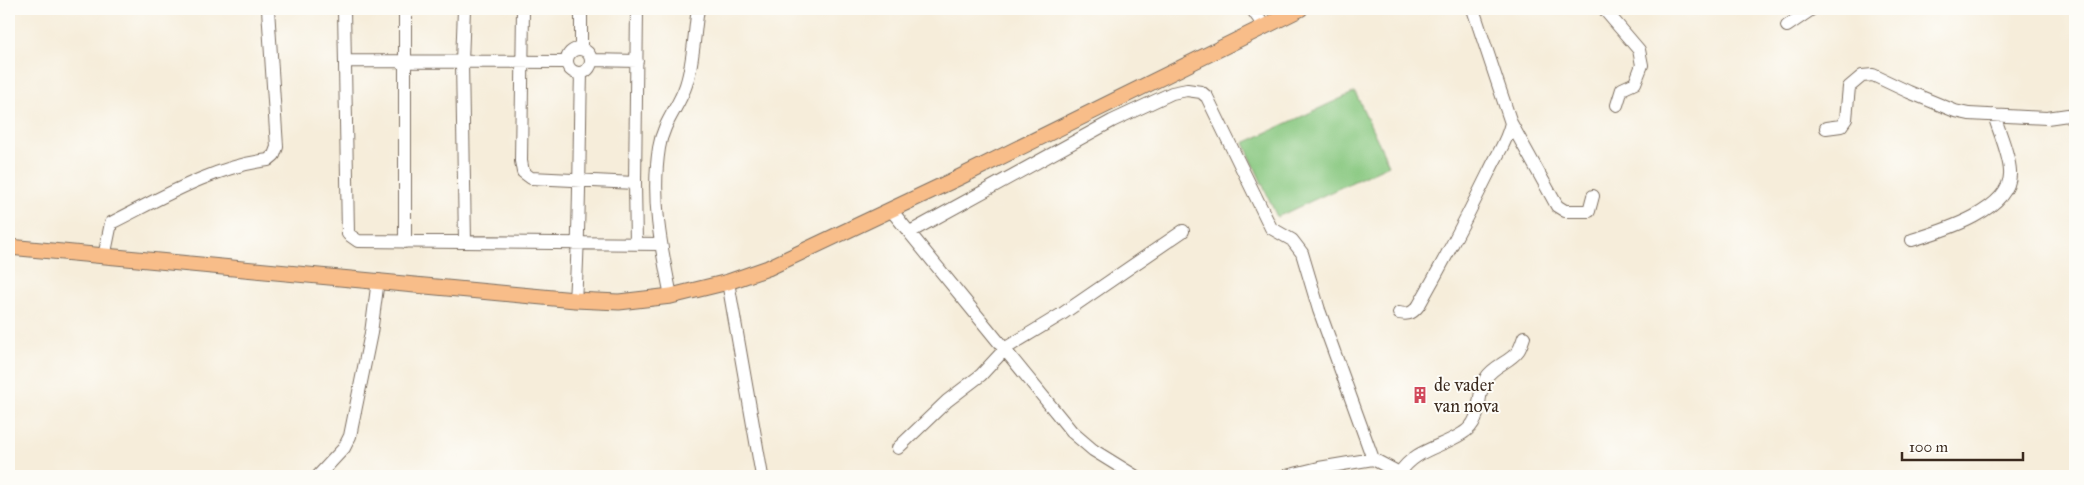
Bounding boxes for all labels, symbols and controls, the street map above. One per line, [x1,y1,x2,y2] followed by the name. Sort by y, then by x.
[1433,374,1499,417] place label: de vader van nova
[1410,385,1430,405] building icon: de vader van nova
[1902,430,2023,462] scale bar
[1909,438,1949,456] text: 100 m

